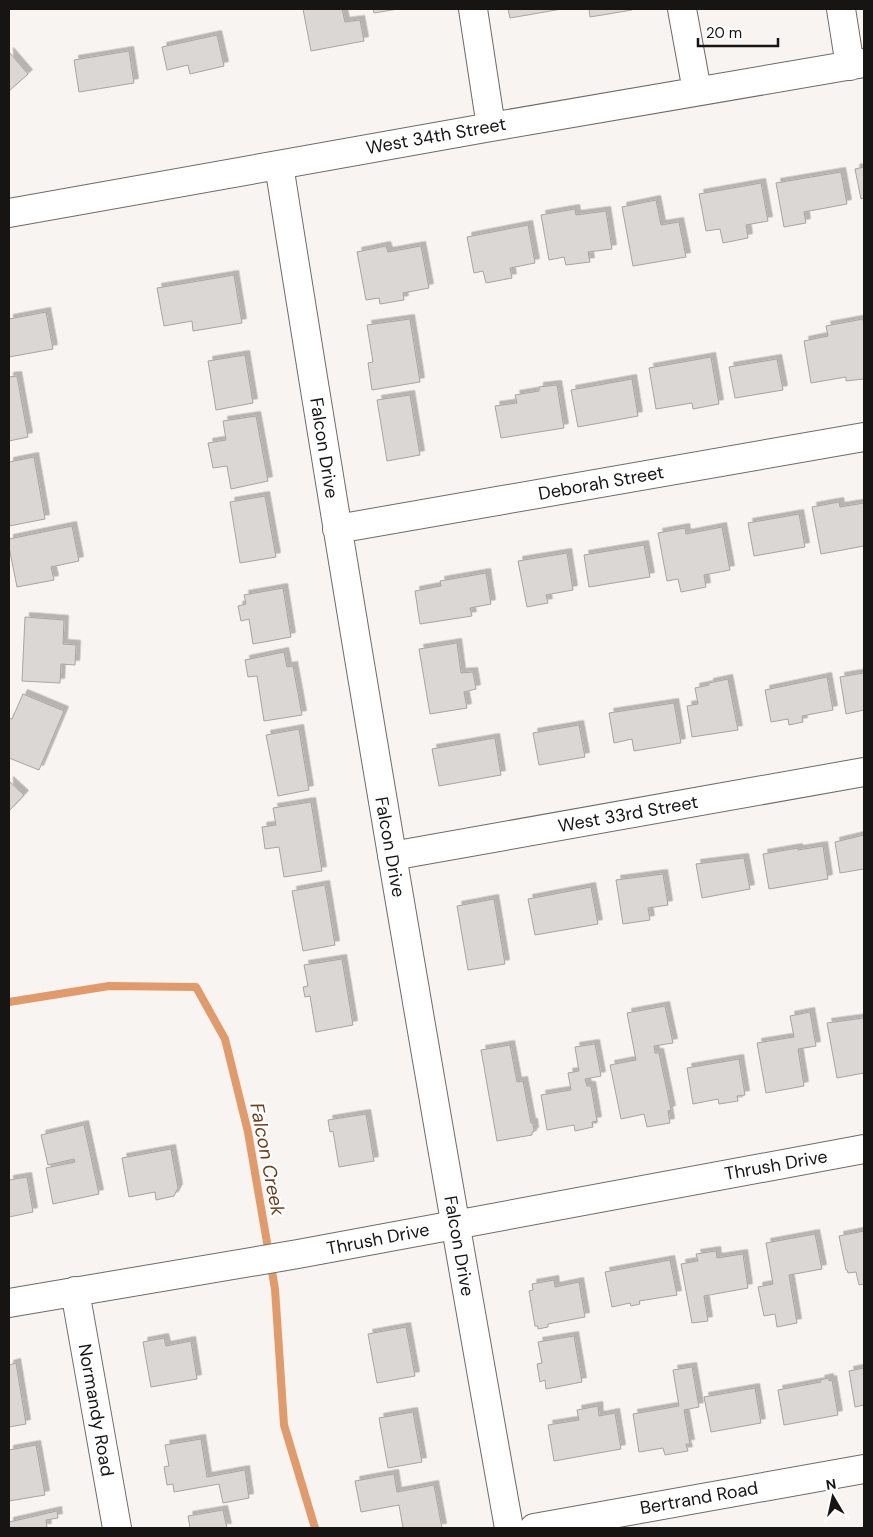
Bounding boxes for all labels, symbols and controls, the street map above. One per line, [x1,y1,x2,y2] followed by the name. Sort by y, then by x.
[698,15,778,47] scale bar
[706,23,742,43] text: 20 m
[364,112,508,160] street label: West 34th Street
[304,396,344,500] street label: Falcon Drive
[536,460,666,506] street label: Deborah Street
[556,790,700,838] street label: West 33rd Street
[369,795,411,899] street label: Falcon Drive
[244,1101,291,1218] water label: Falcon Creek
[723,1144,829,1186] street label: Thrush Drive
[438,1194,480,1298] street label: Falcon Drive
[325,1217,431,1261] street label: Thrush Drive
[73,1342,119,1478] street label: Normandy Road
[808,1472,858,1522] north arrow
[825,1474,837,1494] text: N
[638,1476,760,1520] street label: Bertrand Road

